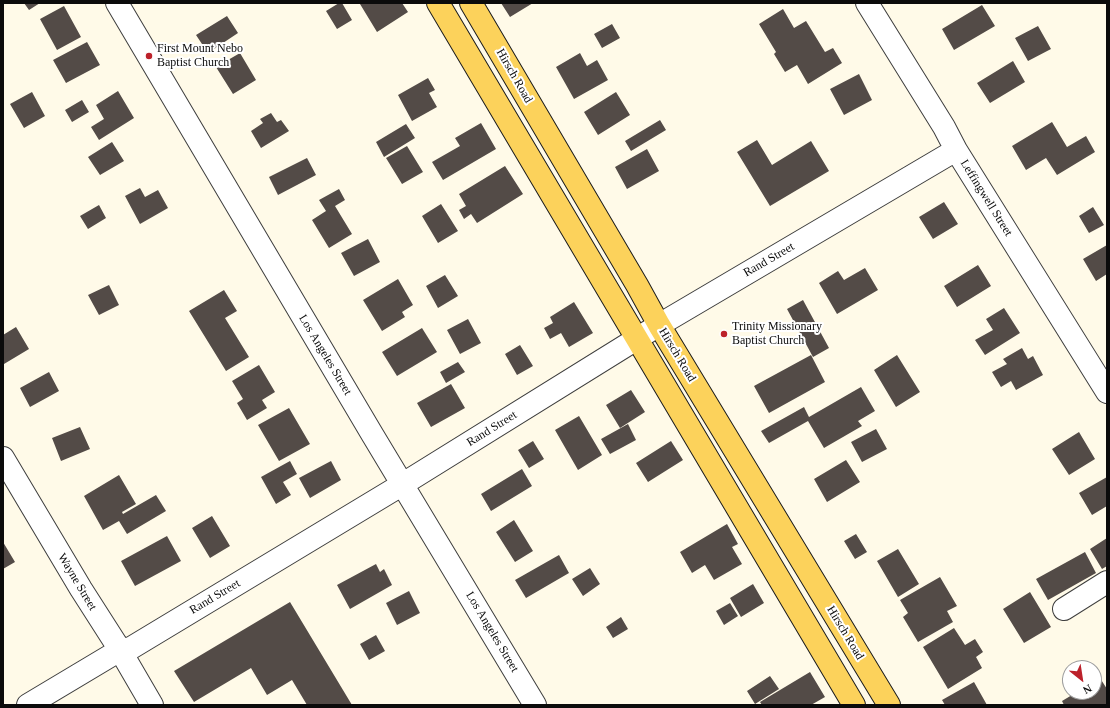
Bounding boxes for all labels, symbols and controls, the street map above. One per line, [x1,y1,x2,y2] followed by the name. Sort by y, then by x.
[157,42,243,70] place label: First Mount Nebo Baptist Church
[493,46,535,106] street label: Hirsch Road
[144,51,154,61] marker: First Mount Nebo Baptist Church
[957,157,1015,239] street label: Leffingwell Street
[741,240,797,280] street label: Rand Street
[295,312,355,398] street label: Los Angeles Street
[732,320,822,348] place label: Trinity Missionary Baptist Church
[655,325,699,385] street label: Hirsch Road
[719,329,729,339] marker: Trinity Missionary Baptist Church
[464,408,520,450] street label: Rand Street
[54,551,100,613] street label: Wayne Street
[187,576,243,618] street label: Rand Street
[462,589,522,675] street label: Los Angeles Street
[823,603,867,663] street label: Hirsch Road
[1062,660,1102,700] north arrow
[1081,682,1094,697] text: N

